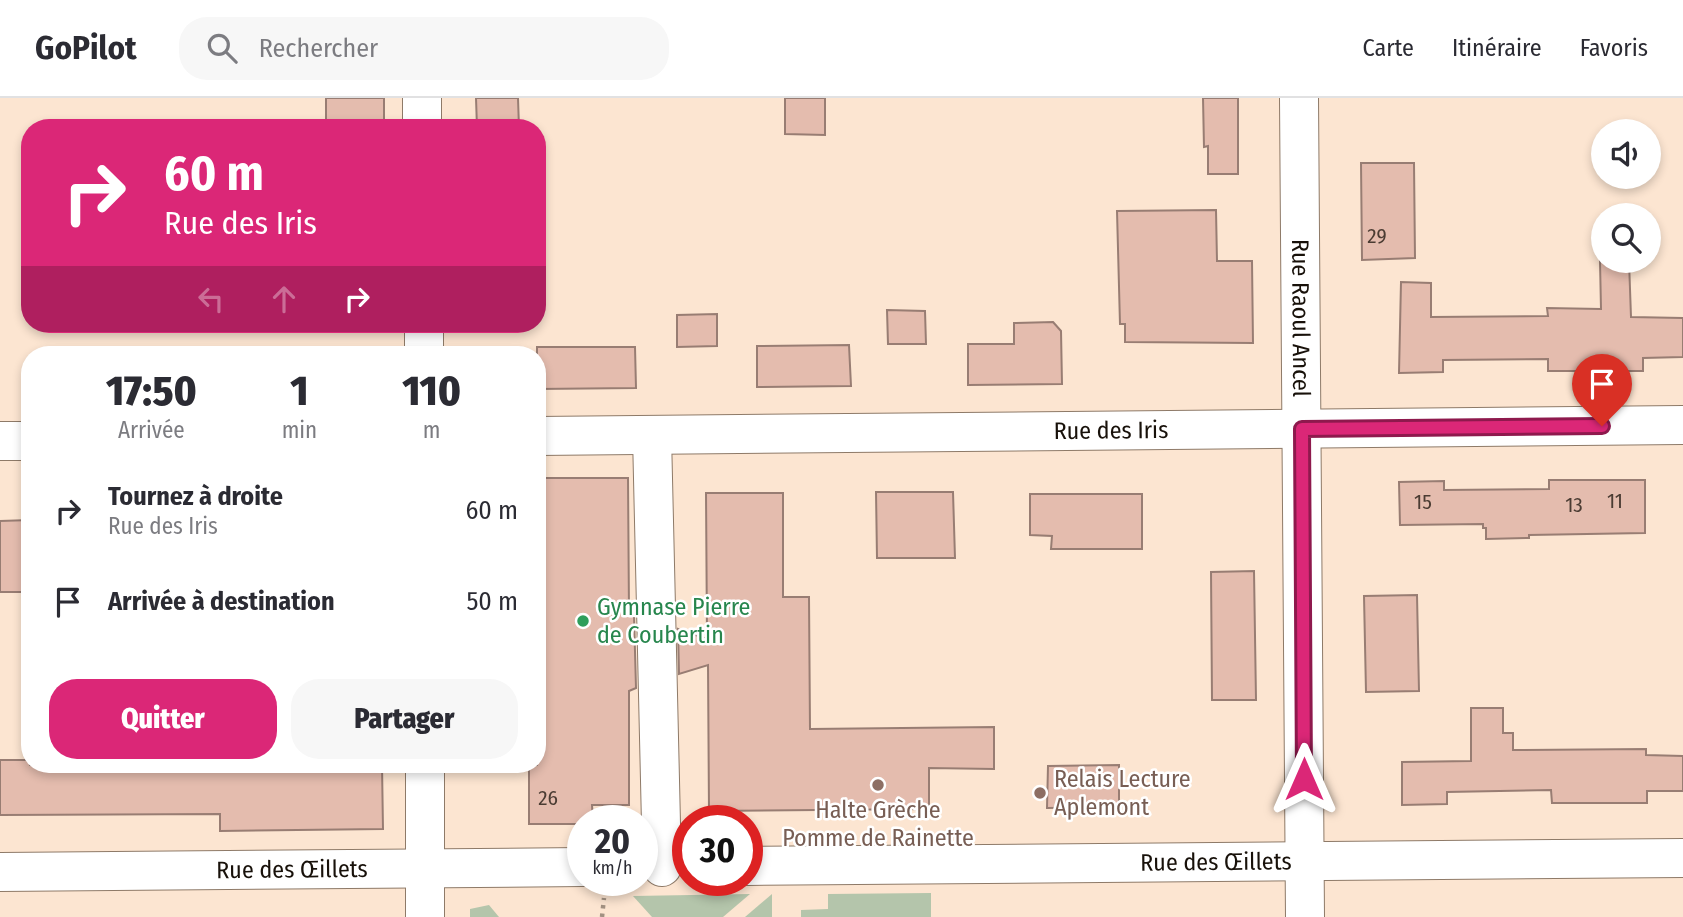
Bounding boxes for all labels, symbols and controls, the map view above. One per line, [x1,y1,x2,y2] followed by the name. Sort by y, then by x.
[179,17,669,80] search box
[35,28,137,68] text: GoPilot
[203,29,241,67] icon: search
[259,33,378,64] text: Rechercher
[1363,34,1414,62] text: Carte
[1452,34,1542,62] text: Itinéraire
[1580,34,1648,62] text: Favoris
[1591,119,1661,273] map controls
[1591,119,1661,189] button: sound
[164,144,264,203] text: 60 m
[49,147,140,238] icon: right
[1591,203,1661,273] button: search
[164,204,317,242] text: Rue des Iris
[1367,223,1387,249] house number: 29
[1286,239,1315,397] street label: Rue Raoul Ancel
[192,280,230,318] icon: left
[265,280,303,318] icon: ahead
[338,280,376,318] icon: right
[1572,354,1632,426] pin
[1583,365,1621,403] icon: arrive
[106,366,197,416] text: 17:50
[290,366,309,416] text: 1
[402,366,461,416] text: 110
[118,416,185,444] text: Arrivée
[282,416,317,444] text: min
[423,416,440,444] text: m
[1053,416,1168,445] street label: Rue des Iris
[108,481,283,512] text: Tournez à droite
[1607,488,1623,514] house number: 11
[1414,489,1432,515] house number: 15
[49,492,87,530] icon: right
[1565,492,1583,518] house number: 13
[465,495,518,526] text: 60 m
[108,512,218,540] text: Rue des Iris
[49,583,87,621] icon: arrive
[108,586,335,617] text: Arrivée à destination
[466,586,518,617] text: 50 m
[597,593,750,649] place label: Gymnase Pierre de Coubertin
[575,613,591,629] marker: Gymnase Pierre de Coubertin
[49,679,277,759] button: Quitter
[291,679,518,759] button: Partager
[1267,742,1341,816] position arrow
[1054,765,1191,821] place label: Relais Lecture Aplemont
[870,777,886,793] marker: Halte Grèche Pomme de Rainette
[538,785,558,811] house number: 26
[1032,785,1048,801] marker: Relais Lecture Aplemont
[782,796,974,852] place label: Halte Grèche Pomme de Rainette
[672,805,763,896] speed limit sign: 30
[595,820,630,862] text: 20
[1140,847,1292,877] street label: Rue des Œillets
[216,855,368,884] street label: Rue des Œillets
[592,857,633,879] text: km/h

